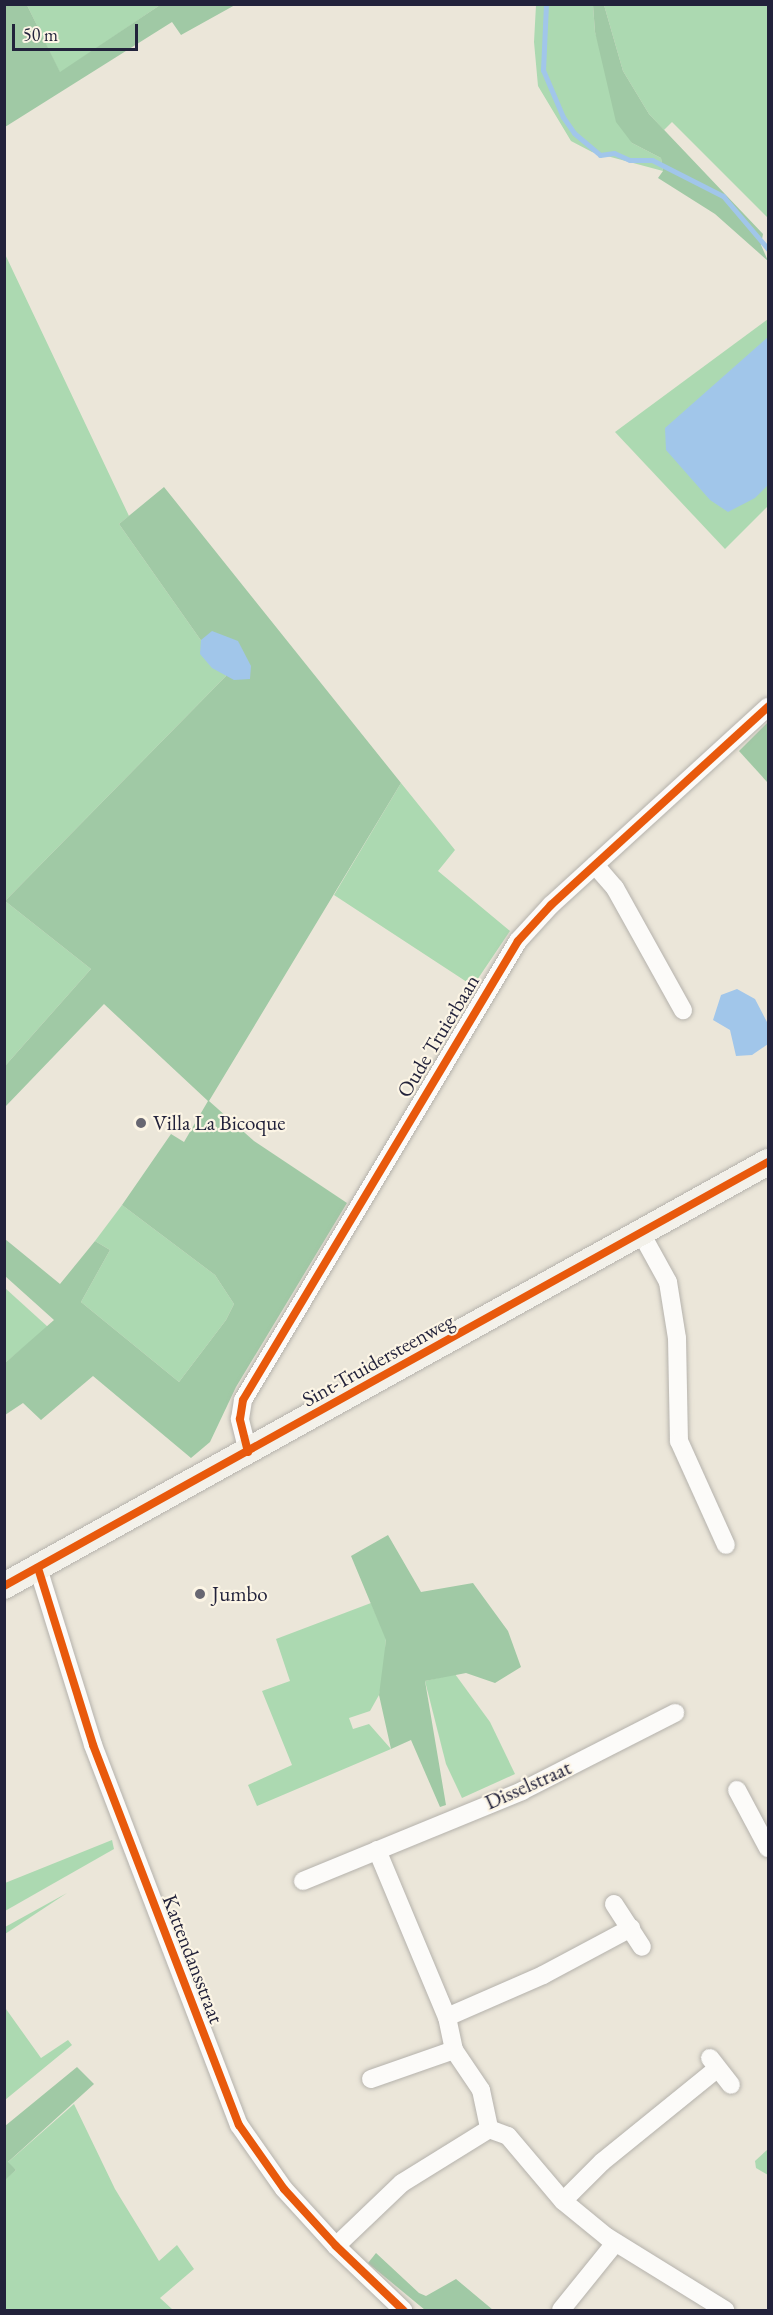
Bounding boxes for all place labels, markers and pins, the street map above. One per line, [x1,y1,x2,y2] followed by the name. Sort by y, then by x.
[153,1110,286,1136] place label: Villa La Bicoque
[134,1116,148,1130] marker: Villa La Bicoque
[212,1581,268,1607] place label: Jumbo
[193,1587,207,1601] marker: Jumbo

